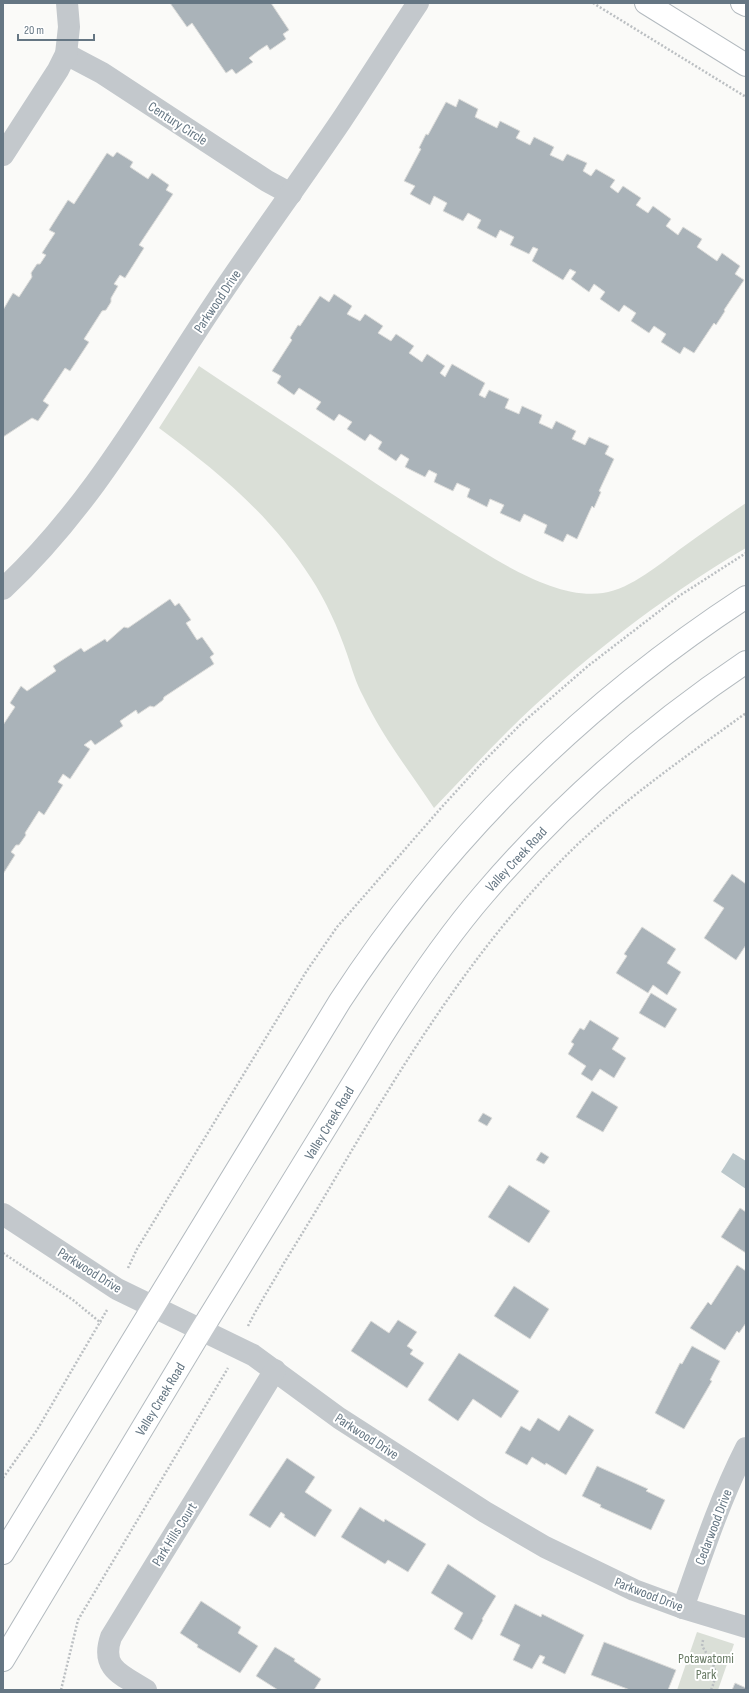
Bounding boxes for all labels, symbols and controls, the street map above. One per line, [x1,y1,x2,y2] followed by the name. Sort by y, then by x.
[18,16,94,42] scale bar
[24,23,44,38] text: 20 m
[145,98,211,149] street label: Century Circle
[190,266,245,336] street label: Parkwood Drive
[482,823,551,895] street label: Valley Creek Road
[301,1083,358,1163] street label: Valley Creek Road
[55,1244,125,1297] street label: Parkwood Drive
[132,1359,189,1439] street label: Valley Creek Road
[332,1410,402,1463] street label: Parkwood Drive
[691,1487,736,1567] street label: Cedarwood Drive
[148,1499,201,1569] street label: Park Hills Court
[612,1574,686,1615] street label: Parkwood Drive
[678,1650,734,1683] park label: Potawatomi Park

